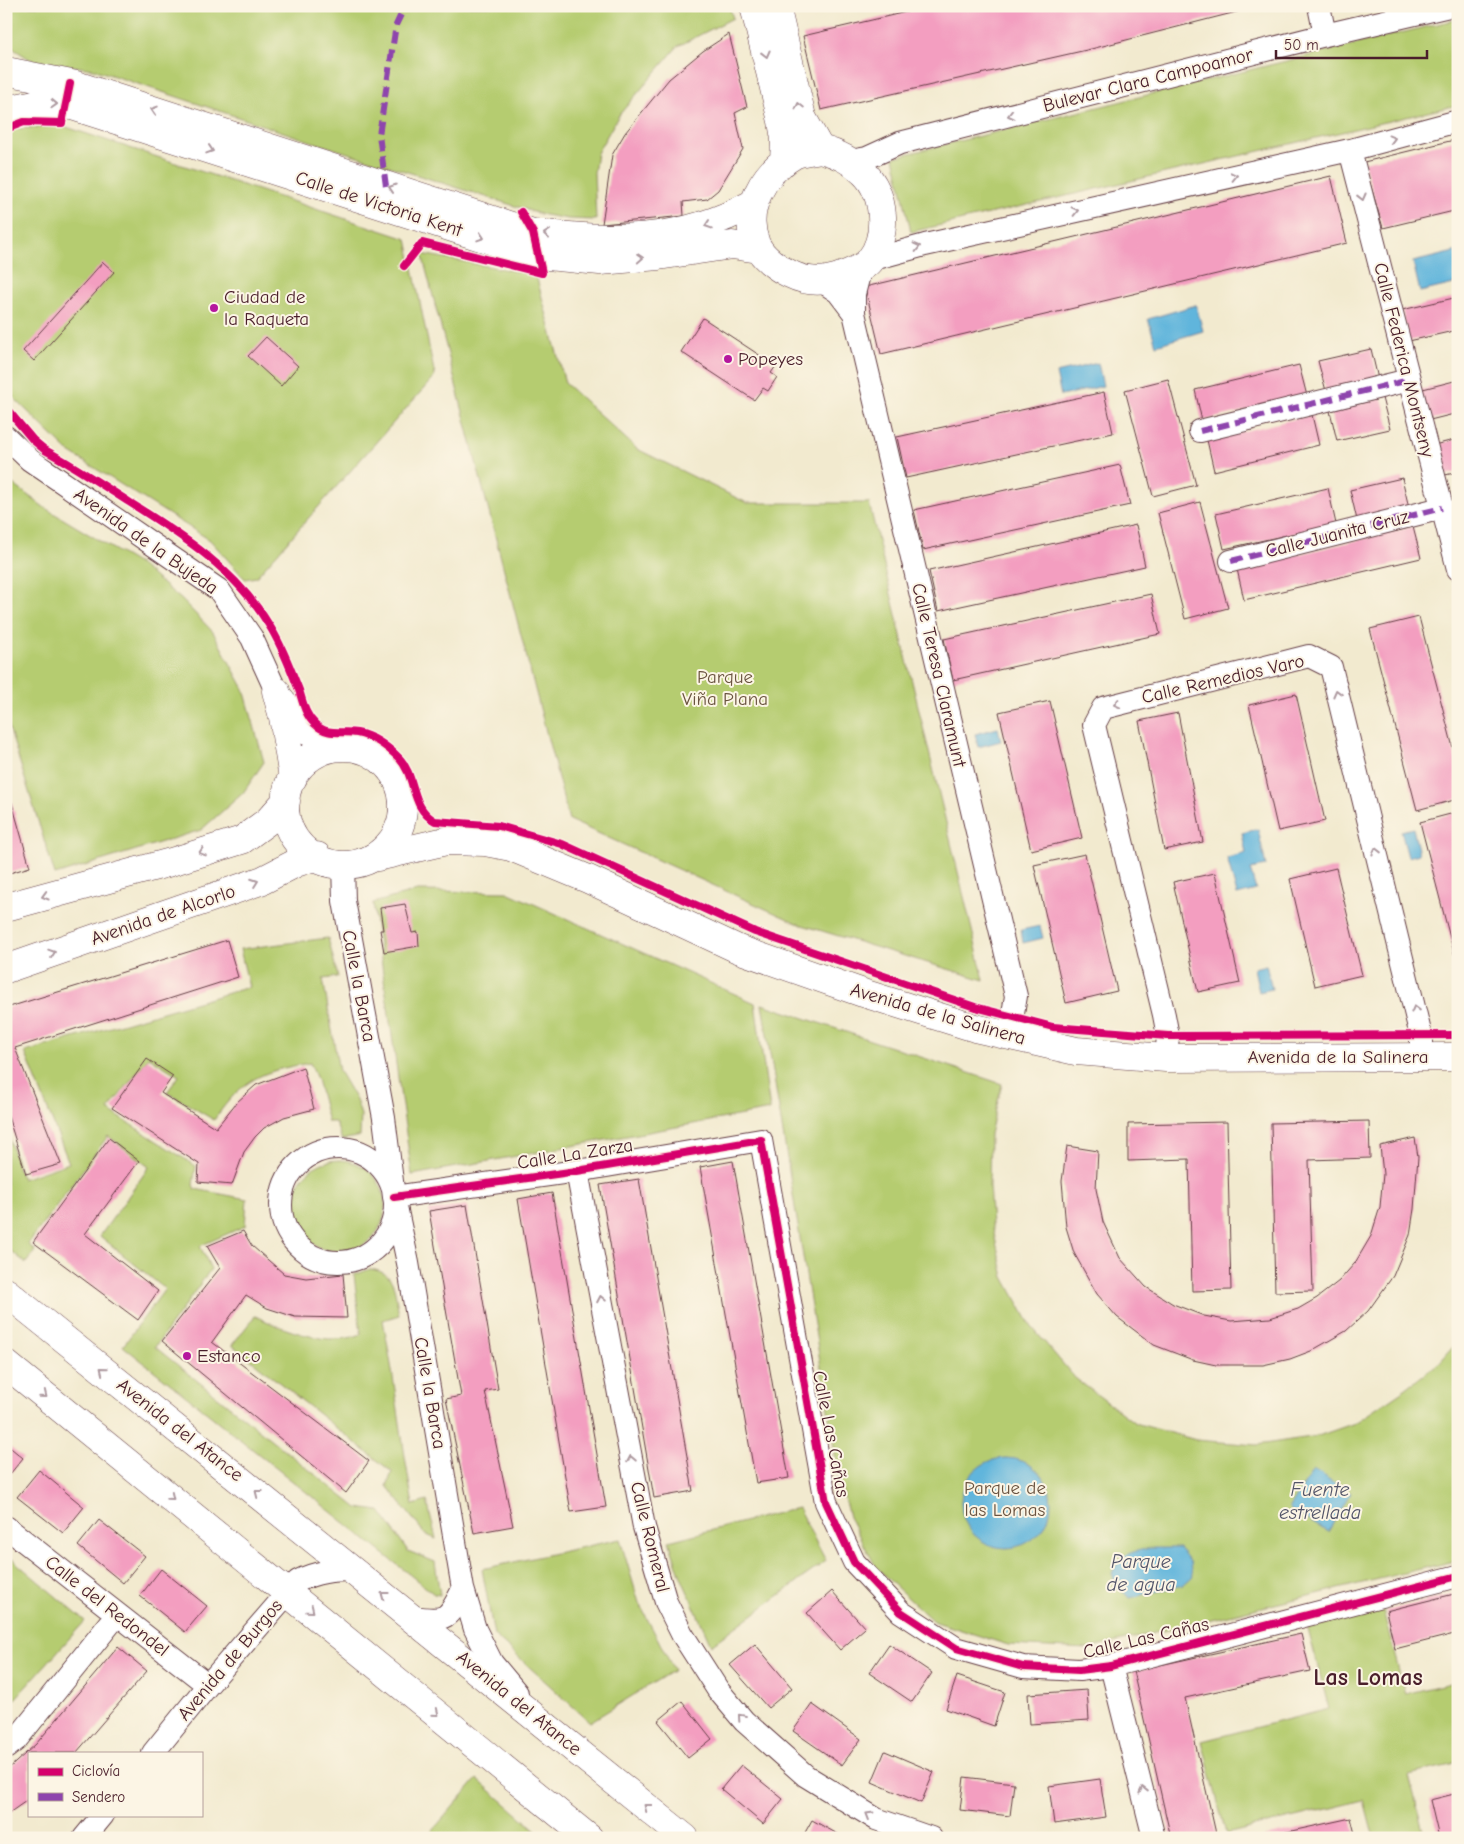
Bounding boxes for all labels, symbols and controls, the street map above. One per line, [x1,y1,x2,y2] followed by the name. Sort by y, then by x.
[1276,28,1428,60] scale bar
[1284,36,1319,54] text: 50 m
[1041,43,1256,117] street label: Bulevar Clara Campoamor
[760,49,770,57] one-way arrow
[51,99,59,110] one-way arrow
[794,101,805,110] one-way arrow
[151,106,159,116] one-way arrow
[1007,109,1016,120] one-way arrow
[1387,134,1395,144] one-way arrow
[205,144,214,154] one-way arrow
[293,167,466,242] street label: Calle de Victoria Kent
[1229,171,1238,181] one-way arrow
[388,183,397,193] one-way arrow
[1357,192,1367,200] one-way arrow
[1071,206,1080,217] one-way arrow
[705,219,713,229] one-way arrow
[543,229,551,240] one-way arrow
[476,232,485,242] one-way arrow
[912,242,921,253] one-way arrow
[637,252,645,263] one-way arrow
[1369,260,1439,460] street label: Calle Federica Montseny
[224,286,309,330] place label: Ciudad de la Raqueta
[208,302,220,314] marker: Ciudad de la Raqueta
[738,348,803,370] place label: Popeyes
[722,353,734,365] marker: Popeyes
[70,483,222,599] street label: Avenida de la Bujeda
[1263,506,1411,562] street label: Calle Juanita Cruz
[907,581,971,770] street label: Calle Teresa Claramunt
[1140,650,1306,708] street label: Calle Remedios Varo
[682,666,768,710] park label: Parque Viña Plana
[1332,689,1343,698] one-way arrow
[1113,699,1121,709] one-way arrow
[198,847,206,857] one-way arrow
[1371,847,1382,856] one-way arrow
[251,878,259,888] one-way arrow
[88,880,238,950] street label: Avenida de Alcorlo
[41,890,50,900] one-way arrow
[337,928,381,1044] street label: Calle la Barca
[48,949,56,959] one-way arrow
[848,978,1028,1050] street label: Avenida de la Salinera
[1410,1006,1420,1014] one-way arrow
[1247,1046,1429,1068] street label: Avenida de la Salinera
[515,1134,635,1174] street label: Calle La Zarza
[597,1295,607,1304] one-way arrow
[409,1335,451,1451] street label: Calle la Barca
[197,1345,261,1367] place label: Estanco
[181,1350,193,1362] marker: Estanco
[100,1367,109,1376] one-way arrow
[808,1369,854,1499] street label: Calle Las Cañas
[112,1374,248,1486] street label: Avenida del Atance
[38,1389,47,1397] one-way arrow
[626,1454,637,1463] one-way arrow
[964,1477,1046,1521] park label: Parque de las Lomas
[1279,1478,1361,1524] water label: Fuente estrellada
[626,1479,674,1595] street label: Calle Romeral
[255,1490,264,1498] one-way arrow
[165,1491,174,1500] one-way arrow
[1107,1550,1175,1596] water label: Parque de agua
[41,1551,173,1661] street label: Calle del Redondel
[380,1592,390,1601] one-way arrow
[173,1595,287,1725] street label: Avenida de Burgos
[305,1604,314,1613] one-way arrow
[1081,1613,1211,1663] street label: Calle Las Cañas
[452,1646,586,1760] street label: Avenida del Atance
[1313,1663,1423,1691] district label: Las Lomas
[431,1707,440,1716] one-way arrow
[737,1713,746,1722] one-way arrow
[28,1752,202,1816] legend
[72,1762,120,1780] text: Ciclovía
[1138,1787,1148,1795] one-way arrow
[72,1788,125,1806] text: Sendero
[643,1804,652,1813] one-way arrow
[866,1811,875,1821] one-way arrow

